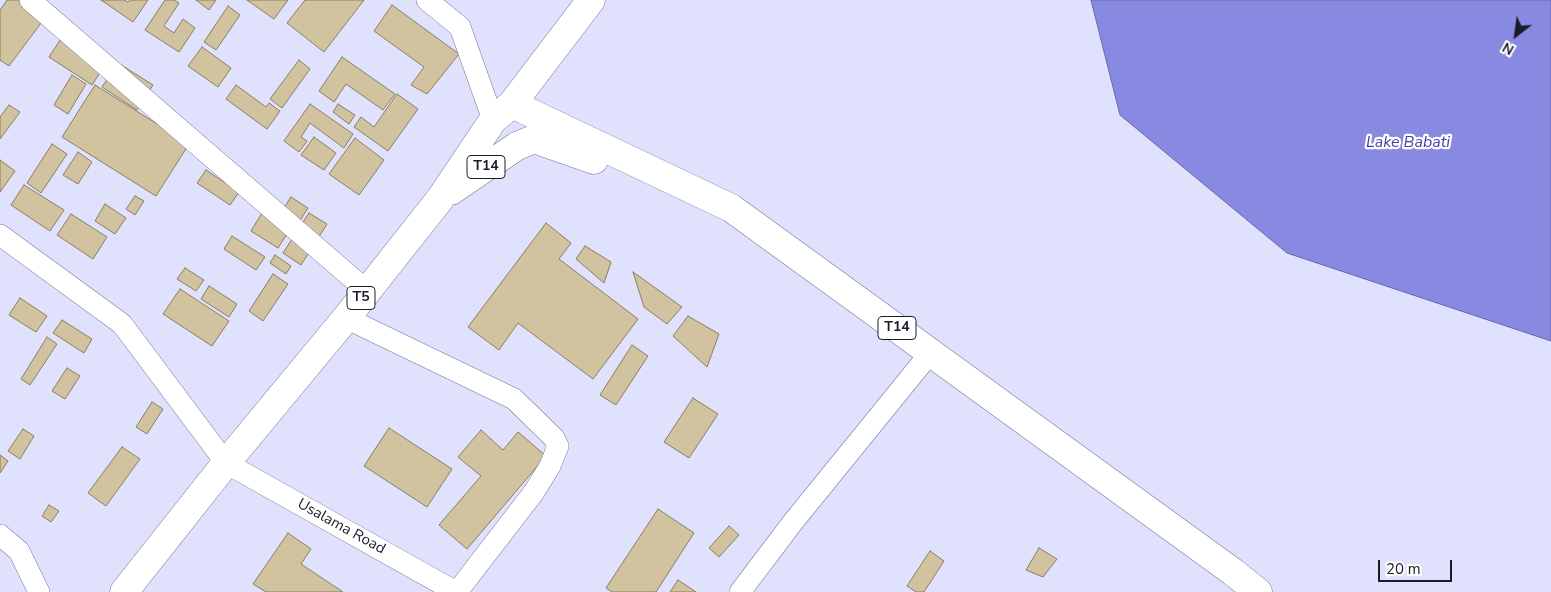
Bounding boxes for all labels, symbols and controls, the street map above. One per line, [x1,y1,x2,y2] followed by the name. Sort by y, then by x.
[1491,10,1541,60] north arrow
[1499,38,1518,59] text: N
[1366,133,1450,153] water label: Lake Babati
[467,156,505,178] road number: T14
[347,286,375,310] road number: T5
[878,316,916,339] road number: T14
[294,495,388,559] street label: Usalama Road
[1381,550,1455,582] scale bar
[1386,559,1421,579] text: 20 m

